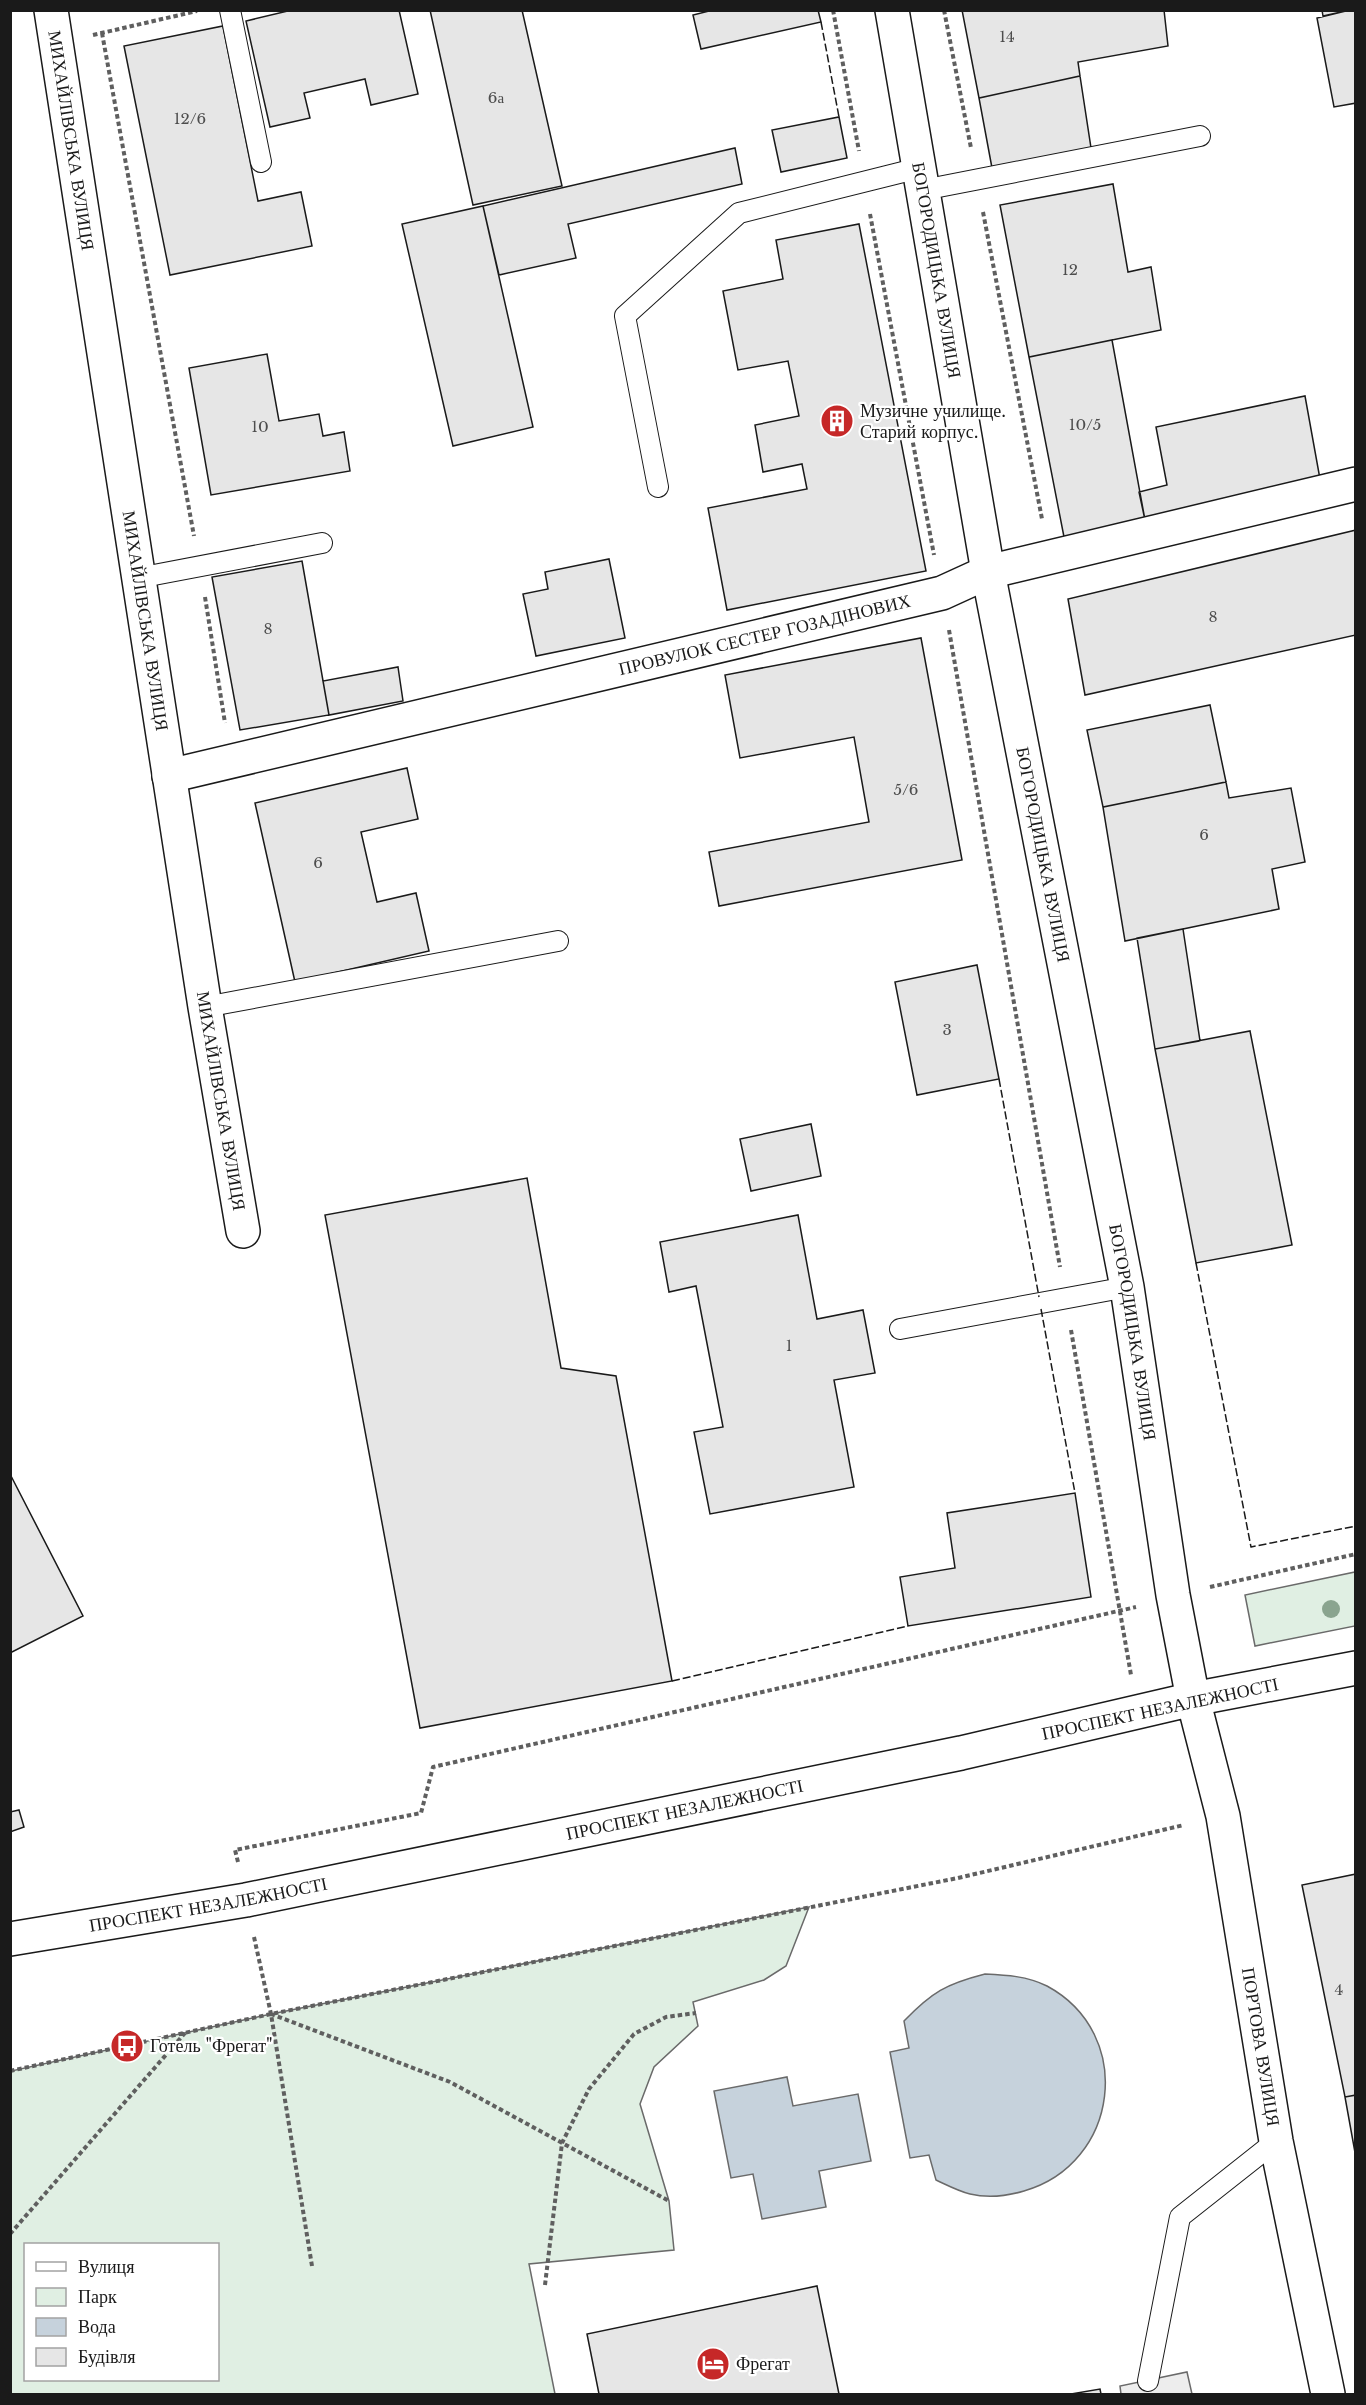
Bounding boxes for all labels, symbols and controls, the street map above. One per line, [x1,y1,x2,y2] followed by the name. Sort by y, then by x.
[999,27,1015,46] house number: 14
[43,29,99,252] street label: МИХАЙЛІВСЬКА ВУЛИЦЯ
[488,88,504,107] house number: 6а
[174,109,206,128] house number: 12/6
[907,161,966,380] street label: БОГОРОДИЦЬКА ВУЛИЦЯ
[1062,260,1078,279] house number: 12
[860,400,1006,443] place label: Музичне училище. Старий корпус.
[819,403,855,439] building icon: Музичне училище. Старий корпус.
[1069,415,1101,434] house number: 10/5
[251,417,269,436] house number: 10
[118,509,173,732] street label: МИХАЙЛІВСЬКА ВУЛИЦЯ
[616,590,913,680] street label: ПРОВУЛОК СЕСТЕР ГОЗАДІНОВИХ
[1208,607,1218,626] house number: 8
[263,619,273,638] house number: 8
[1011,745,1075,964] street label: БОГОРОДИЦЬКА ВУЛИЦЯ
[893,780,919,799] house number: 5/6
[1199,825,1209,844] house number: 6
[313,853,323,872] house number: 6
[192,990,250,1212] street label: МИХАЙЛІВСЬКА ВУЛИЦЯ
[942,1020,952,1039] house number: 3
[1104,1222,1161,1442] street label: БОГОРОДИЦЬКА ВУЛИЦЯ
[786,1336,792,1355] house number: 1
[1040,1673,1280,1745] street label: ПРОСПЕКТ НЕЗАЛЕЖНОСТІ
[564,1775,805,1845] street label: ПРОСПЕКТ НЕЗАЛЕЖНОСТІ
[87,1873,329,1937] street label: ПРОСПЕКТ НЕЗАЛЕЖНОСТІ
[1237,1966,1284,2128] street label: ПОРТОВА ВУЛИЦЯ
[1335,1980,1343,1999] house number: 4
[109,2028,145,2064] bus stop icon: Готель "Фрегат"
[150,2035,273,2057] place label: Готель "Фрегат"
[24,2243,219,2381] legend
[78,2256,135,2278] text: Вулиця
[78,2286,117,2308] text: Парк
[78,2316,116,2338] text: Вода
[78,2346,135,2368] text: Будівля
[695,2346,731,2382] hotel icon: Фрегат
[736,2353,790,2375] place label: Фрегат

